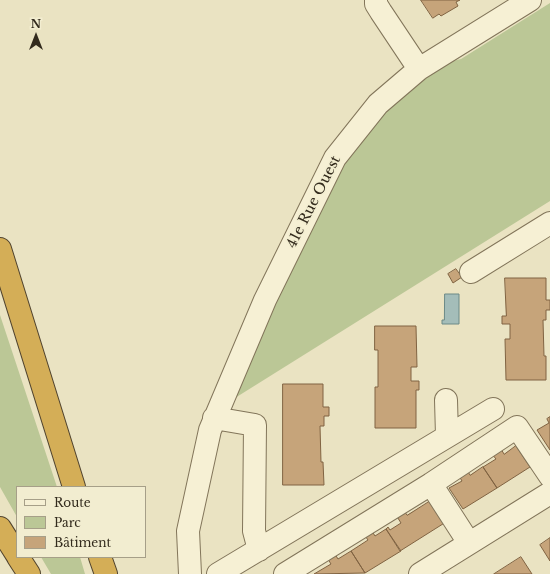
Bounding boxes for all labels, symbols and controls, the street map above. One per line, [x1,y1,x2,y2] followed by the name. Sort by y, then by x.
[16,16,56,56] north arrow
[31,17,41,31] text: N
[284,153,344,251] street label: 41e Rue Ouest
[16,486,146,558] legend
[54,495,91,510] text: Route
[54,515,81,530] text: Parc
[54,535,111,550] text: Bâtiment

